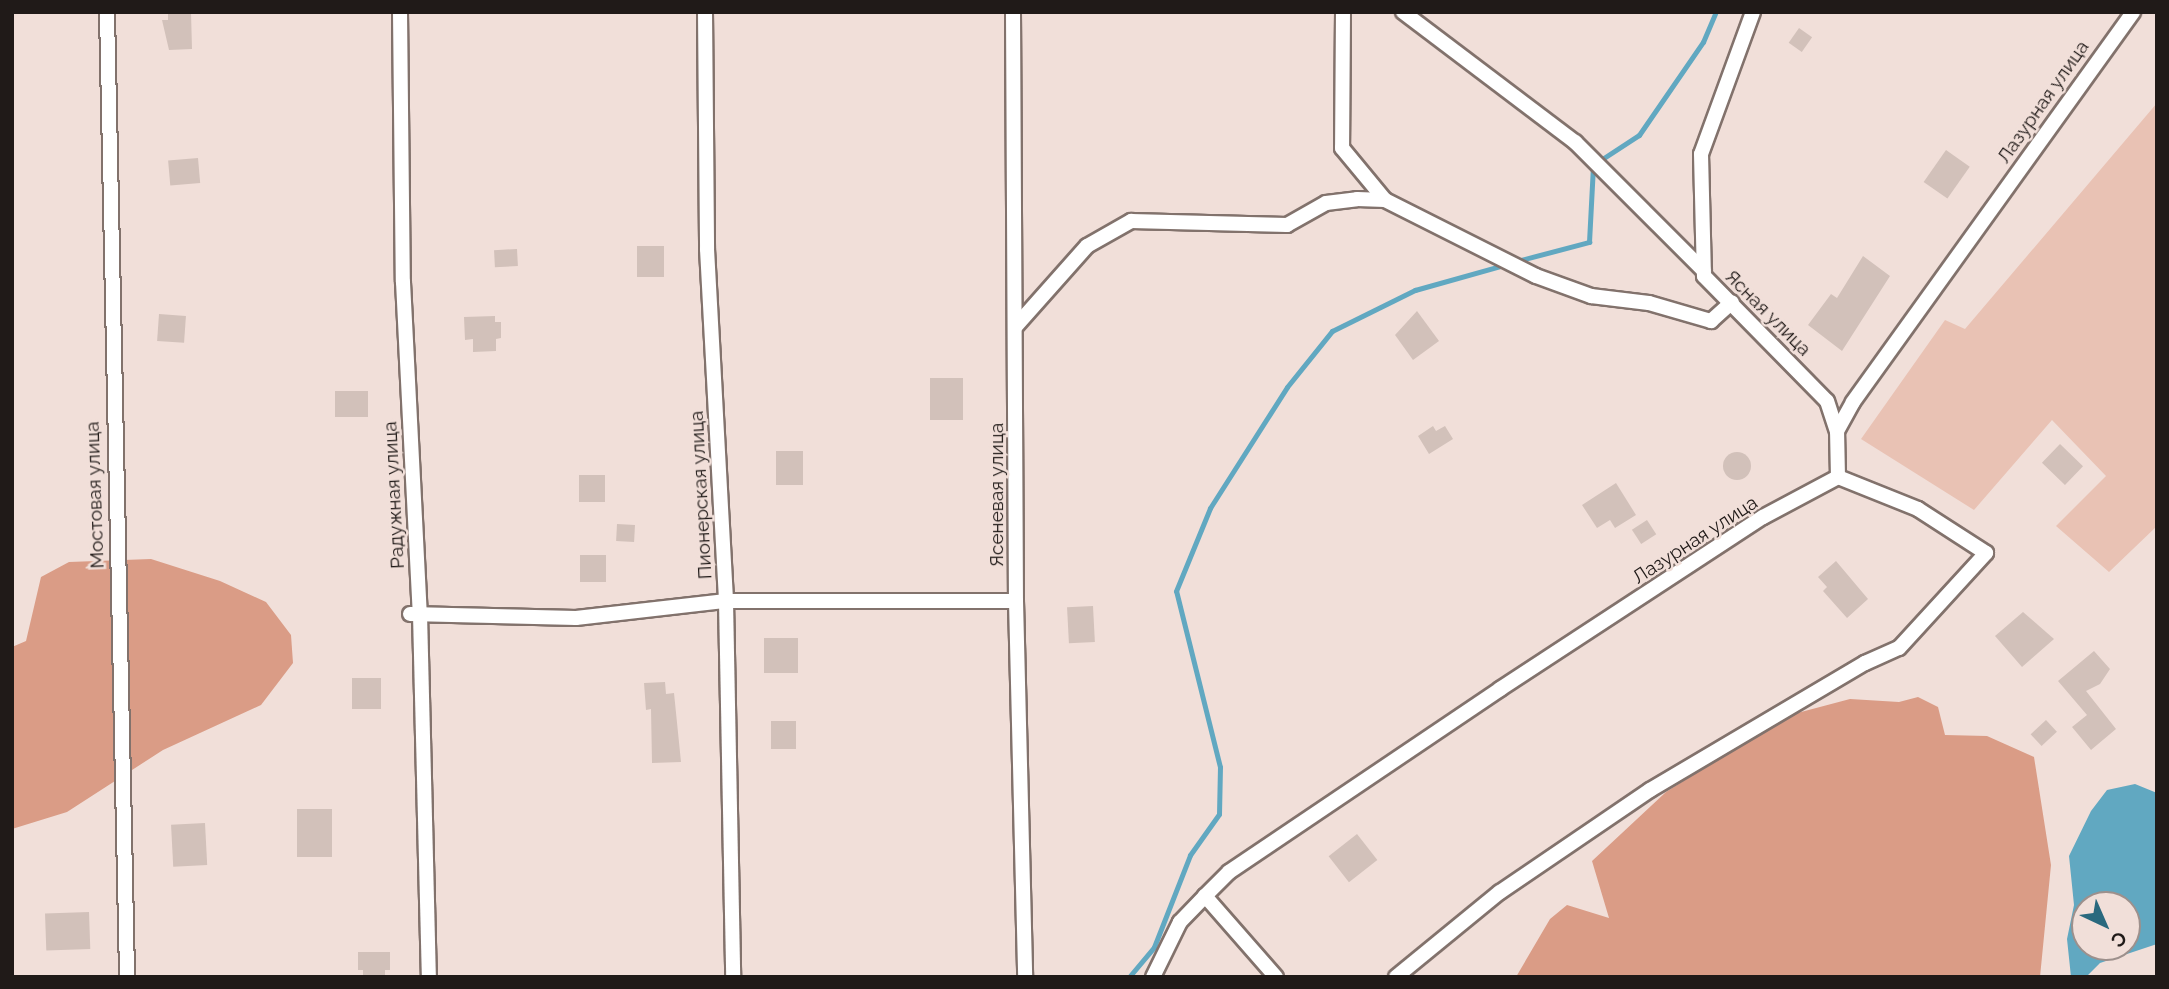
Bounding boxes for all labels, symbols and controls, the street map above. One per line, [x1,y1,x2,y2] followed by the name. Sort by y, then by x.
[1992,36,2094,168] street label: Лазурная улица
[1720,265,1816,361] street label: Ясная улица
[685,410,717,580] street label: Пионерская улица
[379,420,409,570] street label: Радужная улица
[81,421,109,569] street label: Мостовая улица
[986,423,1008,567] street label: Ясеневая улица
[1628,491,1762,589] street label: Лазурная улица
[2071,891,2141,961] north arrow
[2107,927,2132,952] text: С

